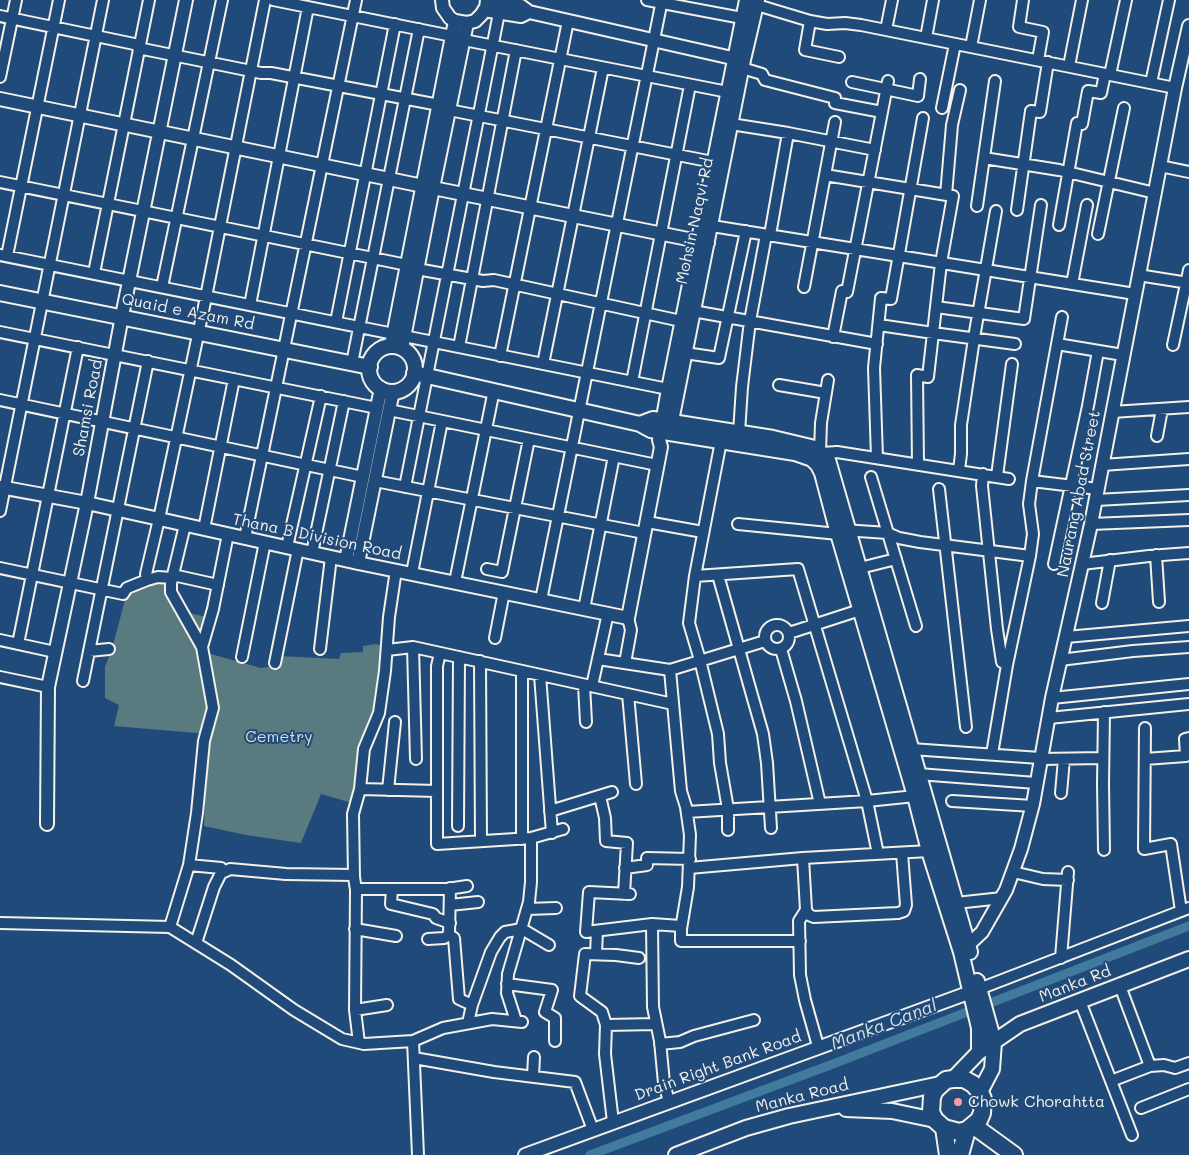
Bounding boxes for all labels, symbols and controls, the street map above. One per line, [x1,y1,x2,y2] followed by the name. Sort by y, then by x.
[672,156,718,286] street label: Mohsin Naqvi Rd
[120,290,256,334] street label: Quaid e Azam Rd
[69,358,107,458] street label: Shamsi Road
[1053,409,1105,579] street label: Naurang Abad Street
[231,510,403,564] street label: Thana B Division Road
[245,727,313,747] park label: Cemetry
[1036,961,1114,1007] street label: Manka Rd
[828,995,940,1055] water label: Manka Canal
[632,1027,804,1105] street label: Drain Right Bank Road
[754,1075,850,1117] street label: Manka Road
[968,1092,1105,1112] place label: Chowk Chorahtta
[952,1096,964,1108] marker: Chowk Chorahtta

